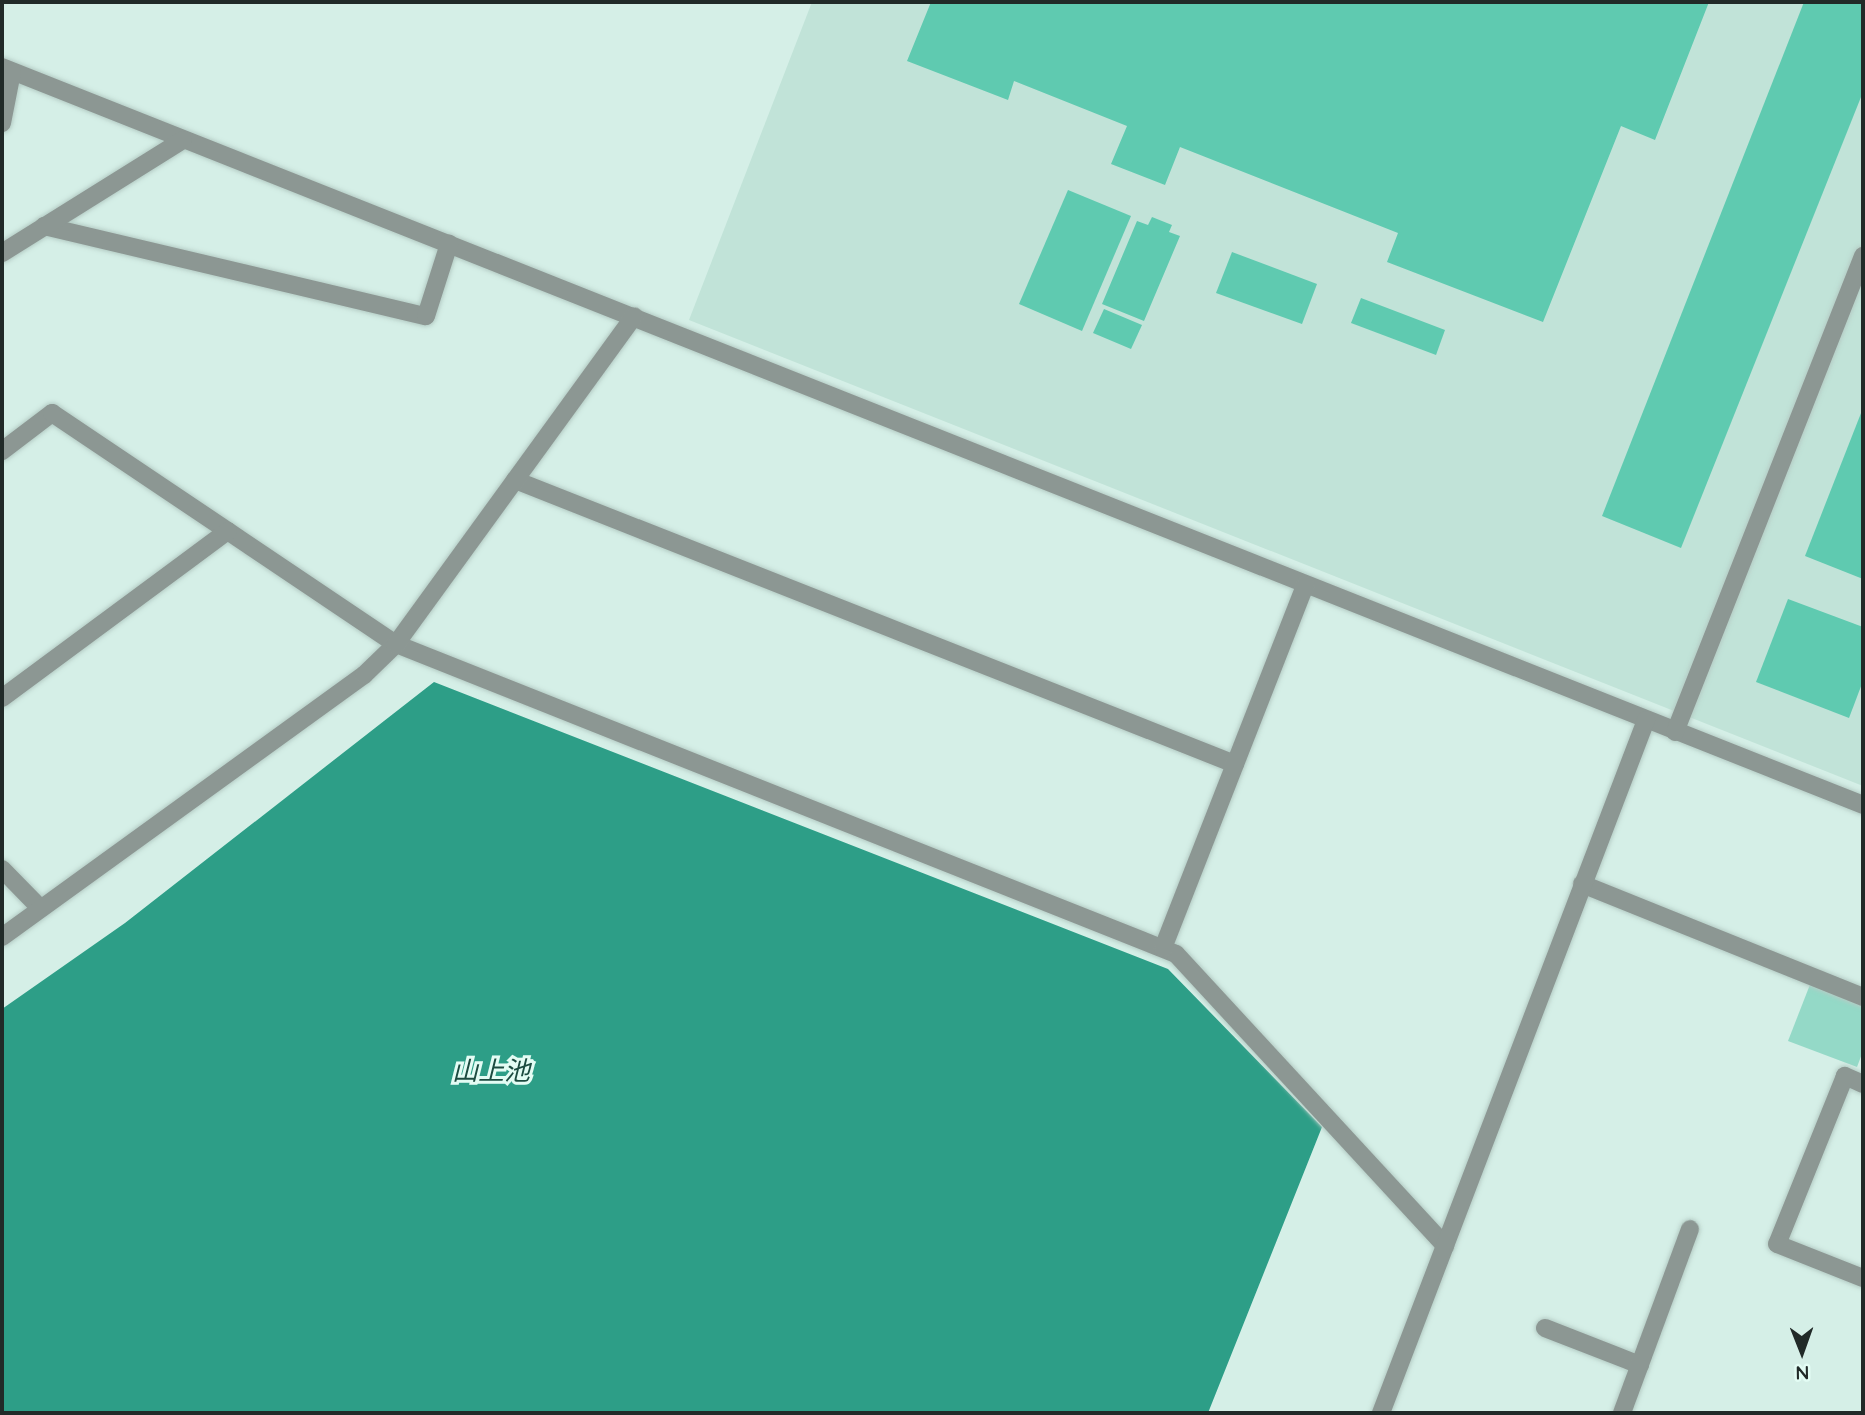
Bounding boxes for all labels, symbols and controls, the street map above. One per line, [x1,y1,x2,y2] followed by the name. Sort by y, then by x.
[452,1055,530,1087] water label: 山上池
[1767,1317,1837,1387] north arrow
[1795,1361,1810,1385] text: N

